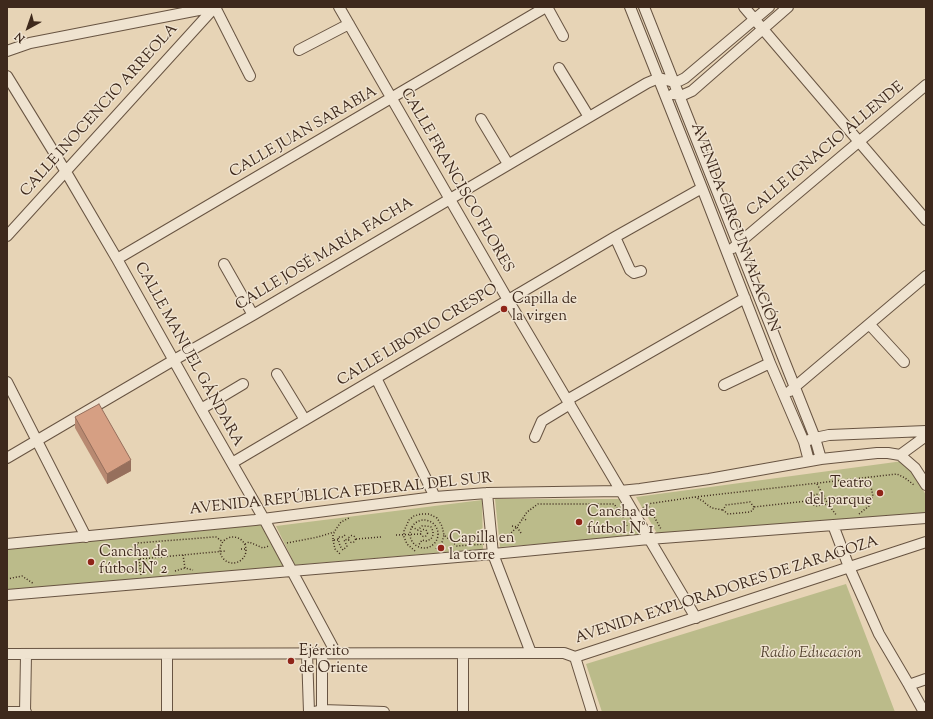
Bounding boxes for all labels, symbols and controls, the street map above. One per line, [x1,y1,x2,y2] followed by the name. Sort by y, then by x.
[8,8,48,48] north arrow
[17,21,183,201] street label: CALLE INOCENCIO ARREOLA
[744,79,908,221] street label: CALLE IGNACIO ALLENDE
[227,83,381,183] street label: CALLE JUAN SARABIA
[396,85,516,277] street label: CALLE FRANCISCO FLORES
[686,121,782,335] street label: AVENIDA CIRCUNVALACIÓN
[233,195,417,315] street label: CALLE JOSÉ MARÍA FACHA
[130,260,246,450] street label: CALLE MANUEL GÁNDARA
[335,281,501,391] street label: CALLE LIBORIO CRESPO
[512,291,577,326] place label: Capilla de la virgen
[499,304,509,314] marker: Capilla de la virgen
[189,470,493,520] street label: AVENIDA REPÚBLICA FEDERAL DEL SUR
[805,475,872,510] place label: Teatro del parque
[875,488,885,498] marker: Teatro del parque
[587,504,655,539] place label: Cancha de fútbol N° 1
[574,517,584,527] marker: Cancha de fútbol N° 1
[449,530,515,565] place label: Capilla en la torre
[573,533,881,649] street label: AVENIDA EXPLORADORES DE ZARAGOZA
[436,543,446,553] marker: Capilla en la torre
[99,544,168,579] place label: Cancha de fútbol N° 2
[86,557,96,567] marker: Cancha de fútbol N° 2
[299,643,368,678] place label: Ejército de Oriente
[760,645,862,663] park label: Radio Educacion
[286,656,296,666] marker: Ejército de Oriente

